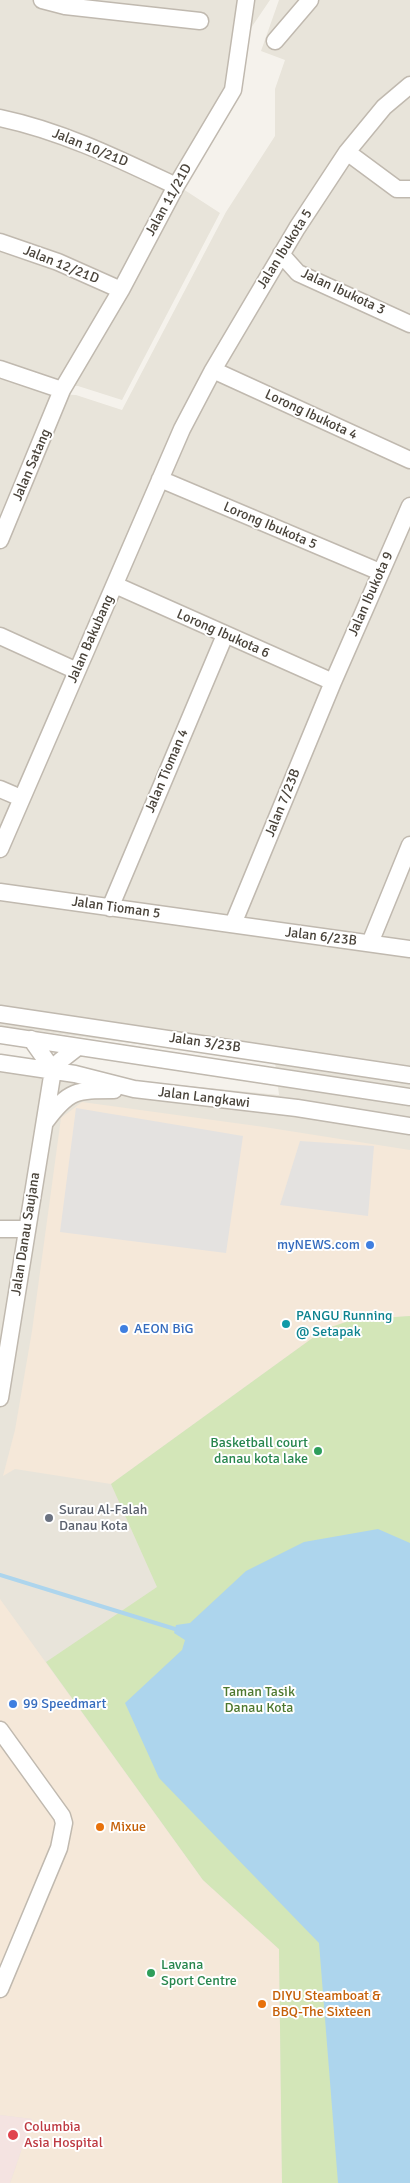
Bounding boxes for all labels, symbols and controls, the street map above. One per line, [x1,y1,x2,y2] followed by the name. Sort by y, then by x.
[50,125,130,171] street label: Jalan 10/21D
[142,161,196,239] street label: Jalan 11/21D
[254,206,316,292] street label: Jalan Ibukota 5
[21,242,101,288] street label: Jalan 12/21D
[298,265,388,319] street label: Jalan Ibukota 3
[262,386,360,444] street label: Lorong Ibukota 4
[9,426,55,504] street label: Jalan Satang
[221,499,319,553] street label: Lorong Ibukota 5
[345,549,397,639] street label: Jalan Ibukota 9
[64,592,118,686] street label: Jalan Bakubang
[174,606,272,662] street label: Lorong Ibukota 6
[142,727,192,815] street label: Jalan Tioman 4
[262,766,304,840] street label: Jalan 7/23B
[71,893,161,923] street label: Jalan Tioman 5
[284,924,358,950] street label: Jalan 6/23B
[168,1030,242,1056] street label: Jalan 3/23B
[157,1084,251,1112] street label: Jalan Langkawi
[8,1171,44,1297] street label: Jalan Danau Saujana
[277,1237,360,1253] place label: myNEWS.com
[364,1239,376,1251] marker: myNEWS.com
[296,1308,392,1340] place label: PANGU Running @ Setapak
[280,1318,292,1330] marker: PANGU Running @ Setapak
[134,1321,193,1337] place label: AEON BiG
[118,1323,130,1335] marker: AEON BiG
[210,1435,308,1468] place label: Basketball court danau kota lake
[312,1445,324,1457] marker: Basketball court danau kota lake
[59,1502,147,1534] place label: Surau Al-Falah Danau Kota
[43,1512,55,1524] marker: Surau Al-Falah Danau Kota
[223,1684,295,1716] park label: Taman Tasik Danau Kota
[23,1696,106,1712] place label: 99 Speedmart
[7,1698,19,1710] marker: 99 Speedmart
[110,1819,146,1835] place label: Mixue
[94,1821,106,1833] marker: Mixue
[161,1957,237,1990] place label: Lavana Sport Centre
[145,1967,157,1979] marker: Lavana Sport Centre
[272,1988,381,2020] place label: DIYU Steamboat & BBQ-The Sixteen
[256,1998,268,2010] marker: DIYU Steamboat & BBQ-The Sixteen
[24,2119,103,2152] place label: Columbia Asia Hospital
[6,2128,20,2142] marker: Columbia Asia Hospital

